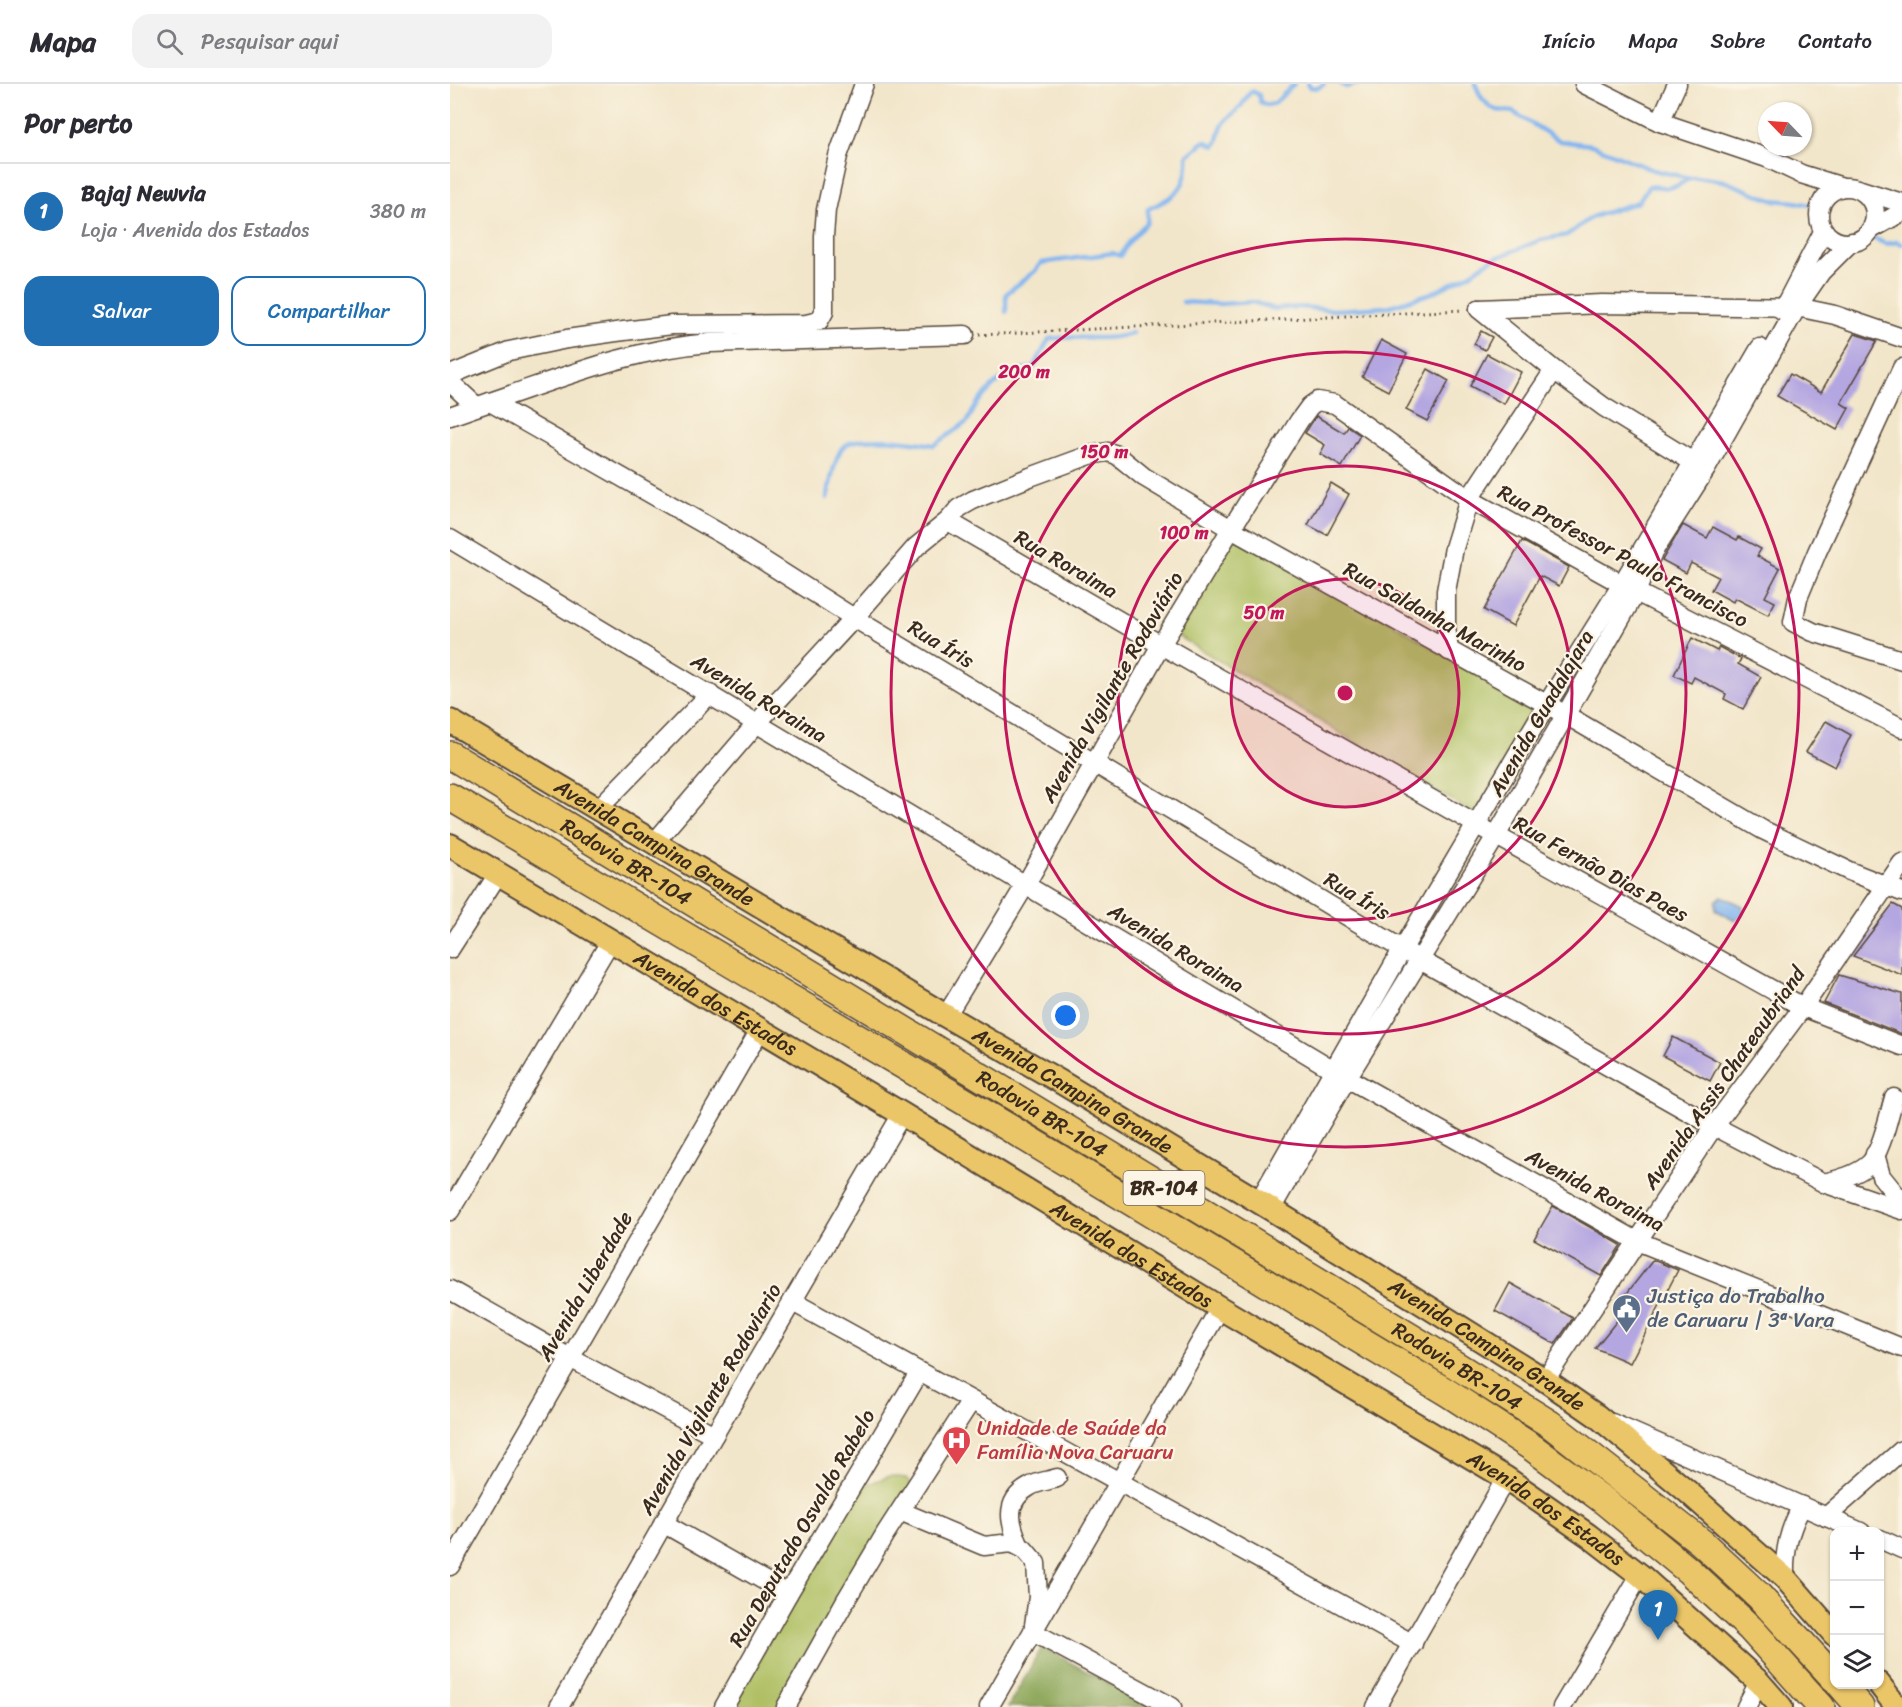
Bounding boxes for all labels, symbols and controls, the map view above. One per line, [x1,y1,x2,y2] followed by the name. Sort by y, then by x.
[132,14,552,68] search box
[30,17,96,66] text: Mapa
[201,22,339,61] text: Pesquisar aqui
[1543,22,1595,60] text: Início
[1628,22,1678,60] text: Mapa
[1711,22,1765,60] text: Sobre
[1798,22,1872,60] text: Contato
[153,25,186,58] icon: search
[24,100,132,146] text: Por perto
[1758,102,1812,156] north arrow
[81,174,206,213] text: Bajaj Newvia
[39,194,48,229] text: 1
[370,194,426,229] text: 380 m
[81,213,309,248] text: Loja · Avenida dos Estados
[24,276,219,346] button: Salvar
[231,276,426,346] button: Compartilhar
[997,356,1050,388] text: 200 m
[1080,436,1128,468] text: 150 m
[1491,474,1756,639] street label: Rua Professor Paulo Francisco
[1160,517,1209,549] text: 100 m
[1007,519,1126,609] street label: Rua Roraima
[1336,551,1534,683] street label: Rua Saldanha Marinho
[1029,564,1194,811] street label: Avenida Vigilante Rodoviário
[1244,597,1285,629] text: 50 m
[900,609,982,679] street label: Rua Íris
[1477,622,1605,805] street label: Avenida Guadalajara
[683,642,835,754] street label: Avenida Roraima
[1335,683,1355,703] centre of rings
[546,768,762,917] street label: Avenida Campina Grande
[1506,805,1696,933] street label: Rua Fernão Dias Paes
[553,807,699,916] street label: Rodovia BR-104
[1316,861,1398,931] street label: Rua Íris
[1100,892,1252,1004] street label: Avenida Roraima
[625,939,805,1067] street label: Avenida dos Estados
[1632,957,1817,1199] street label: Avenida Assis Chateaubriand
[1051,1001,1080,1030] your location
[964,1015,1181,1165] street label: Avenida Campina Grande
[969,1059,1115,1168] street label: Rodovia BR-104
[1517,1137,1672,1243] street label: Avenida Roraima
[1124,1171,1204,1205] road number: BR-104
[1042,1189,1221,1319] street label: Avenida dos Estados
[526,1203,644,1369] street label: Avenida Liberdade
[1380,1267,1594,1422] street label: Avenida Campina Grande
[627,1276,792,1523] street label: Avenida Vigilante Rodoviario
[1646,1277,1834,1339] place label: Justiça do Trabalho de Caruaru | 3ª Vara
[1610,1292,1642,1334] public building icon: Justiça do Trabalho de Caruaru | 3ª Vara
[1384,1311,1530,1421] street label: Rodovia BR-104
[718,1401,886,1655] street label: Rua Deputado Osvaldo Rabelo
[977,1409,1174,1471] place label: Unidade de Saúde da Família Nova Caruaru
[940,1424,972,1466] hospital icon: Unidade de Saúde da Família Nova Caruaru
[1458,1439,1634,1576] street label: Avenida dos Estados
[1830,1527,1884,1689] map controls
[1830,1527,1884,1581] button: +
[1830,1581,1884,1635] button: −
[1638,1590,1678,1640] pin: 1
[1830,1635,1884,1689] button: layers

